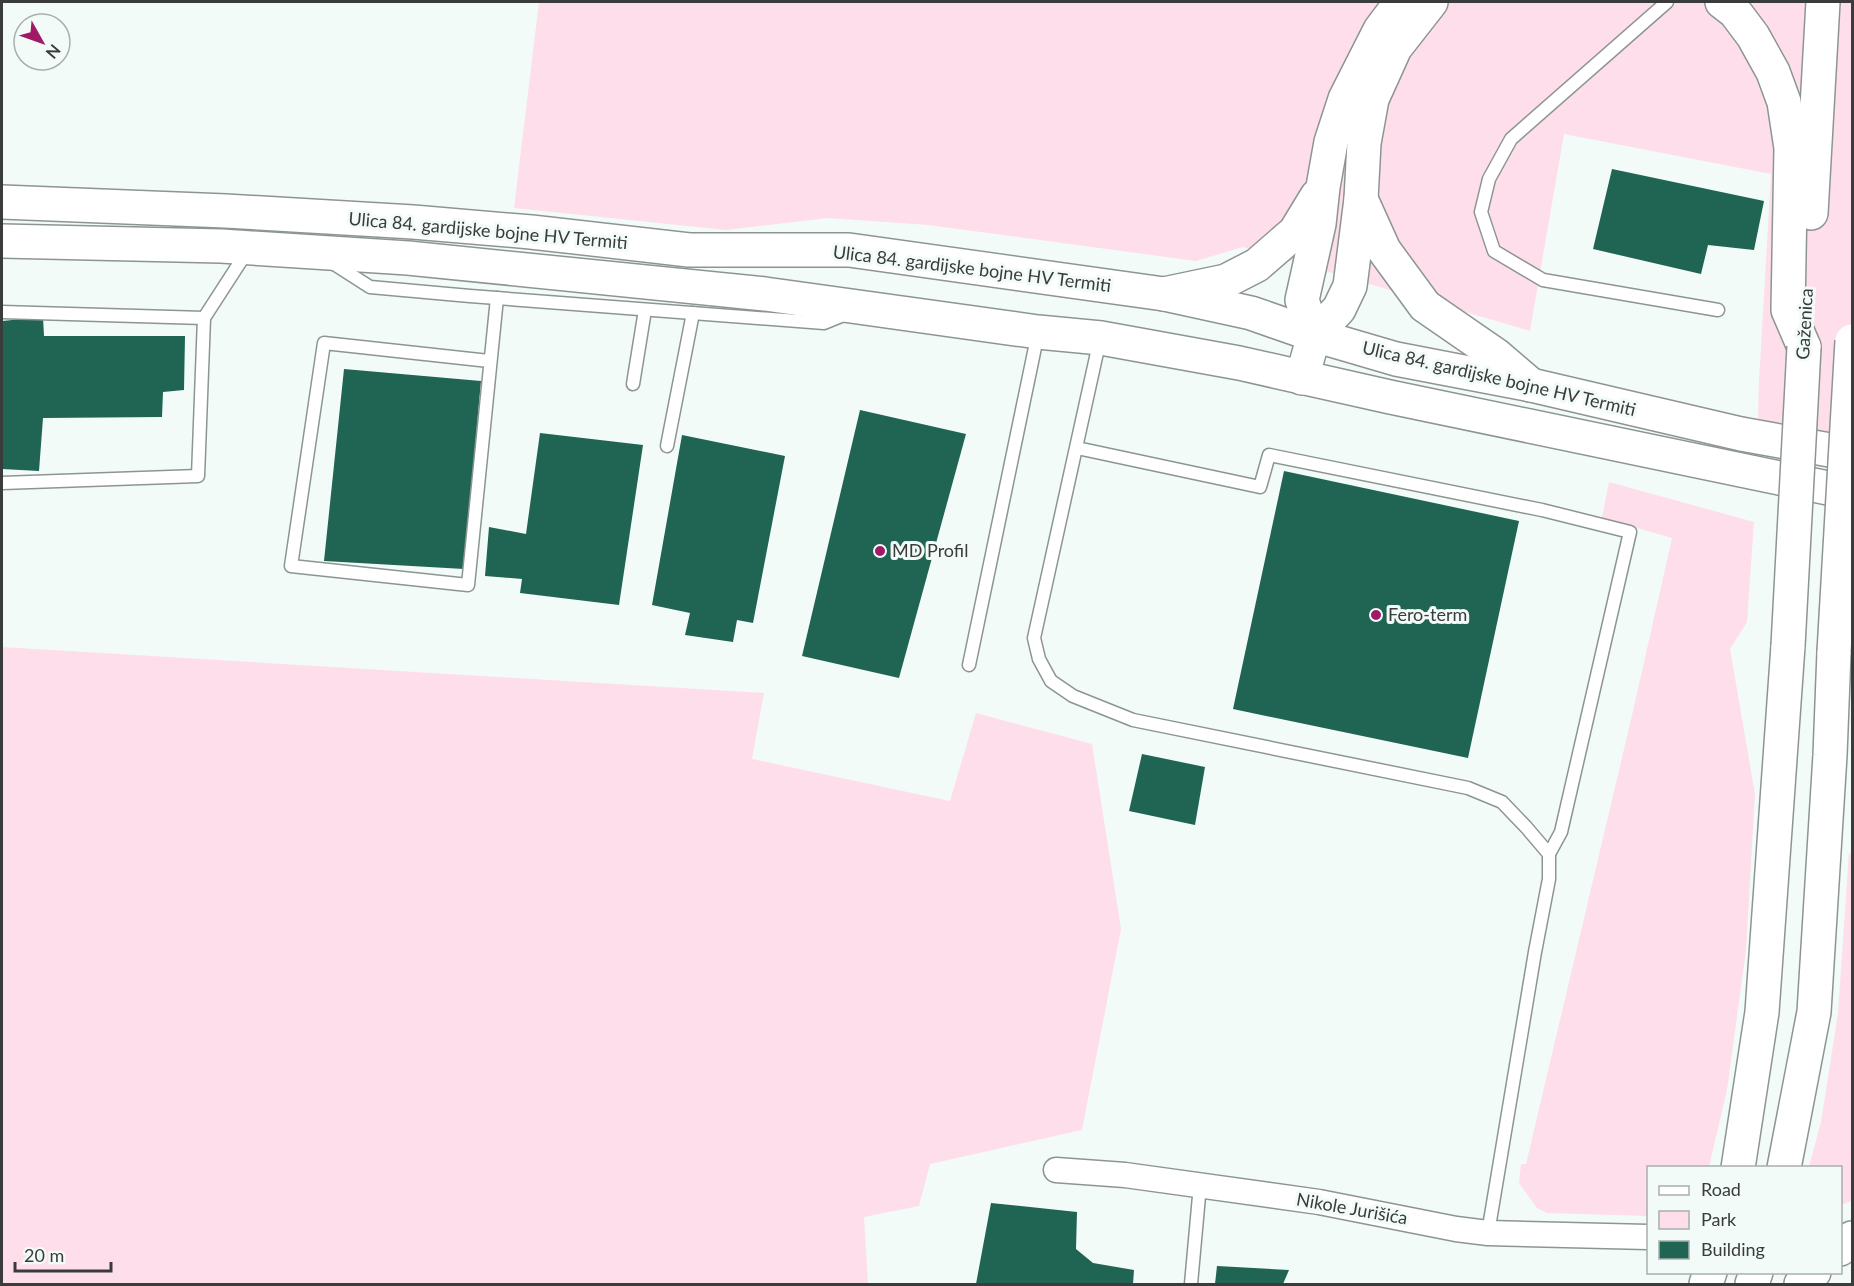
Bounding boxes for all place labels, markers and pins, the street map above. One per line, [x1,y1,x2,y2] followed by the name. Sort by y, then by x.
[892,539,968,561] place label: MD Profil
[873,544,887,558] marker: MD Profil
[1388,603,1467,625] place label: Fero-term
[1369,608,1383,622] marker: Fero-term

